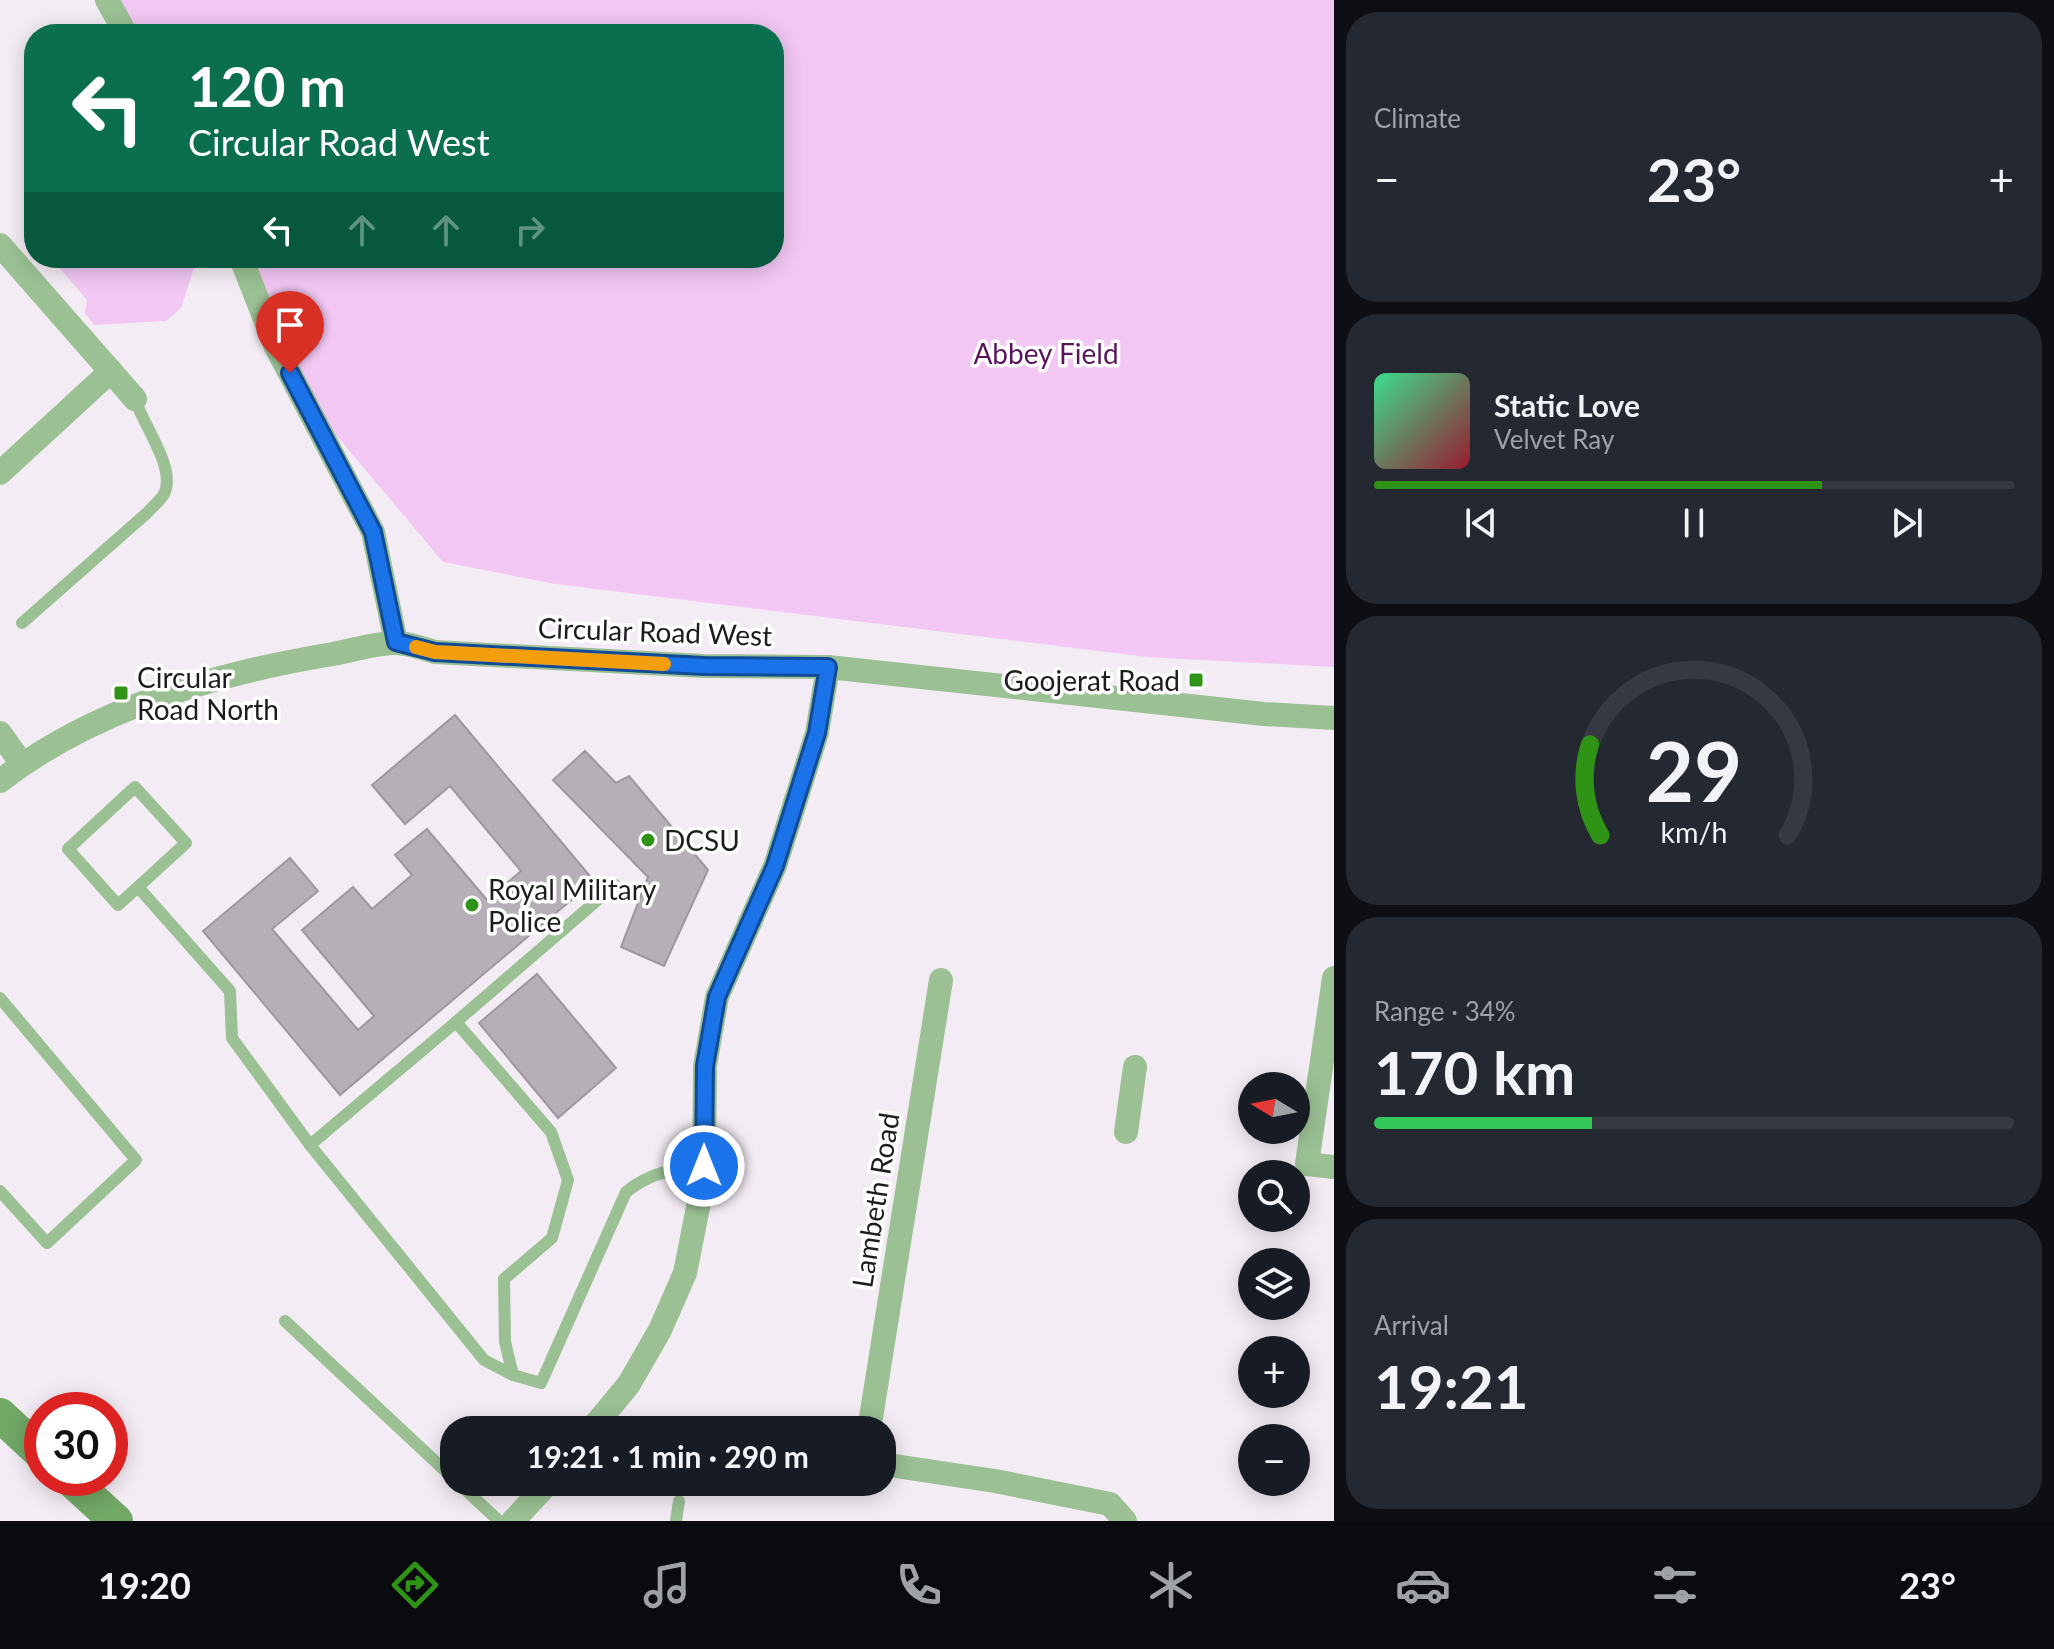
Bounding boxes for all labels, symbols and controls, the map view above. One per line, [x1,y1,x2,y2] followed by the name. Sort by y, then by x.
[188,52,346,119] text: 120 m
[56,56,160,160] icon: left
[1374,102,1461,134] text: Climate
[188,120,490,164] text: Circular Road West
[1647,143,1741,215] text: 23°
[1374,153,1400,205] text: −
[1988,153,2014,205] text: +
[256,208,300,252] icon: left
[340,208,384,252] icon: ahead
[424,208,468,252] icon: ahead
[508,208,552,252] icon: right
[256,291,324,373] pin
[268,303,312,347] icon: arrive
[973,336,1119,370] park label: Abbey Field
[1494,387,1640,423] text: Static Love
[1494,423,1614,455] text: Velvet Ray
[1459,501,1503,545] icon: previous
[1672,501,1716,545] icon: pause
[1885,501,1929,545] icon: next
[537,610,773,652] street label: Circular Road West
[137,660,279,726] place label: Circular Road North
[1003,663,1180,697] place label: Goojerat Road
[1187,671,1205,689] marker: Goojerat Road
[112,684,130,702] marker: Circular Road North
[1646,720,1742,820] text: 29
[1661,816,1727,850] text: km/h
[664,823,740,857] place label: DCSU
[639,831,657,849] marker: DCSU
[488,872,657,938] place label: Royal Military Police
[463,896,481,914] marker: Royal Military Police
[1374,995,1516,1027] text: Range · 34%
[1374,1036,1575,1108] text: 170 km
[1238,1072,1310,1144] north arrow
[1238,1072,1310,1496] map controls
[844,1110,906,1290] street label: Lambeth Road
[662,1124,746,1208] position arrow
[1238,1160,1310,1232] button: search
[1238,1248,1310,1320] button: layers
[1374,1309,1449,1341] text: Arrival
[1238,1336,1310,1408] button: +
[1374,1350,1529,1422] text: 19:21
[24,1392,128,1496] speed limit sign: 30
[1238,1424,1310,1496] button: −
[527,1438,809,1474] text: 19:21 · 1 min · 290 m
[387,1557,443,1613] icon: directions
[639,1557,695,1613] icon: music
[891,1557,947,1613] icon: phone
[1143,1557,1199,1613] icon: climate
[1395,1557,1451,1613] icon: car
[1647,1557,1703,1613] icon: filters
[98,1563,191,1607] text: 19:20
[1899,1563,1956,1607] text: 23°

